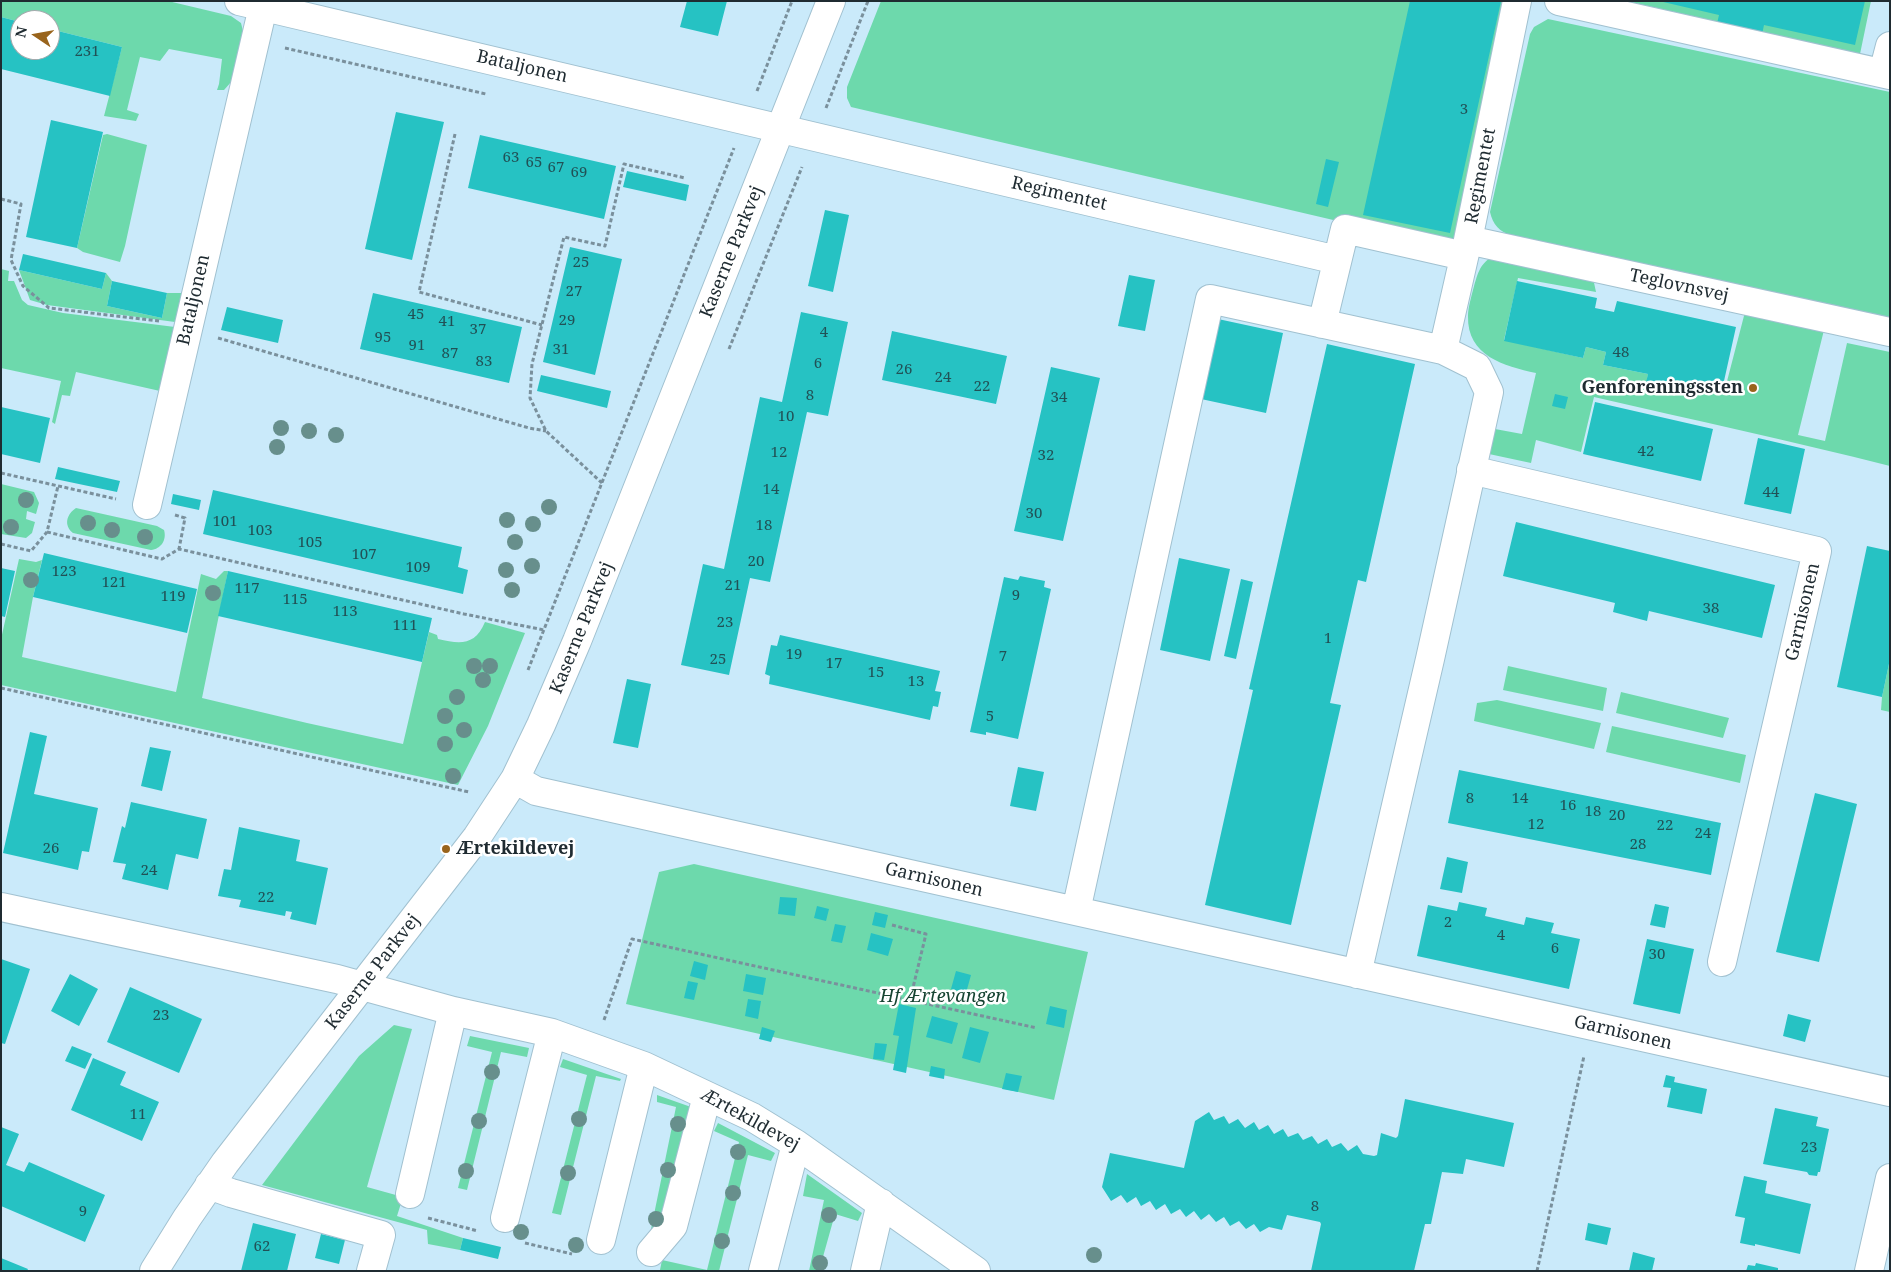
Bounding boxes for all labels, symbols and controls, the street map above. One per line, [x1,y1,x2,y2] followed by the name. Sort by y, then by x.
[10,10,60,60] north arrow
[10,25,31,39] text: N
[74,43,100,61] house number: 231
[474,46,570,88] street label: Bataljonen
[1460,101,1468,119] house number: 3
[1461,126,1501,226] street label: Regimentet
[503,149,519,167] house number: 63
[526,154,542,172] house number: 65
[548,159,564,177] house number: 67
[571,164,587,182] house number: 69
[1009,173,1109,215] street label: Regimentet
[696,183,768,321] street label: Kaserne Parkvej
[173,252,215,348] street label: Bataljonen
[573,254,589,272] house number: 25
[1627,265,1731,307] street label: Teglovnsvej
[566,283,582,301] house number: 27
[408,306,424,324] house number: 45
[559,312,575,330] house number: 29
[439,313,455,331] house number: 41
[470,321,486,339] house number: 37
[820,324,828,342] house number: 4
[375,329,391,347] house number: 95
[409,337,425,355] house number: 91
[553,341,569,359] house number: 31
[1613,344,1629,362] house number: 48
[442,345,458,363] house number: 87
[476,353,492,371] house number: 83
[814,355,822,373] house number: 6
[896,361,912,379] house number: 26
[935,369,951,387] house number: 24
[1581,377,1743,399] place label: Genforeningssten
[974,378,990,396] house number: 22
[1747,382,1759,394] marker: Genforeningssten
[806,387,814,405] house number: 8
[1051,389,1067,407] house number: 34
[778,408,794,426] house number: 10
[1638,443,1654,461] house number: 42
[771,444,787,462] house number: 12
[1038,447,1054,465] house number: 32
[763,481,779,499] house number: 14
[1763,484,1779,502] house number: 44
[1026,505,1042,523] house number: 30
[212,513,238,531] house number: 101
[756,517,772,535] house number: 18
[247,522,273,540] house number: 103
[297,534,323,552] house number: 105
[351,546,377,564] house number: 107
[748,553,764,571] house number: 20
[405,559,431,577] house number: 109
[546,559,618,697] street label: Kaserne Parkvej
[1781,561,1825,663] street label: Garnisonen
[51,563,77,581] house number: 123
[101,574,127,592] house number: 121
[725,577,741,595] house number: 21
[234,580,260,598] house number: 117
[1012,587,1020,605] house number: 9
[160,588,186,606] house number: 119
[282,591,308,609] house number: 115
[1703,600,1719,618] house number: 38
[332,603,358,621] house number: 113
[717,614,733,632] house number: 23
[392,617,418,635] house number: 111
[1324,630,1332,648] house number: 1
[786,646,802,664] house number: 19
[999,648,1007,666] house number: 7
[710,651,726,669] house number: 25
[826,655,842,673] house number: 17
[868,664,884,682] house number: 15
[908,673,924,691] house number: 13
[986,708,994,726] house number: 5
[1466,790,1474,808] house number: 8
[1512,790,1528,808] house number: 14
[1560,797,1576,815] house number: 16
[1585,803,1601,821] house number: 18
[1609,807,1625,825] house number: 20
[1528,816,1544,834] house number: 12
[1657,817,1673,835] house number: 22
[1695,825,1711,843] house number: 24
[1630,836,1646,854] house number: 28
[456,838,574,860] place label: Ærtekildevej
[43,840,59,858] house number: 26
[440,843,452,855] marker: Ærtekildevej
[883,858,985,902] street label: Garnisonen
[141,862,157,880] house number: 24
[258,889,274,907] house number: 22
[321,910,425,1034] street label: Kaserne Parkvej
[1444,914,1452,932] house number: 2
[1497,927,1505,945] house number: 4
[1551,940,1559,958] house number: 6
[1649,946,1665,964] house number: 30
[880,986,1006,1008] park label: Hf Ærtevangen
[153,1007,169,1025] house number: 23
[1572,1011,1674,1055] street label: Garnisonen
[697,1084,803,1156] street label: Ærtekildevej
[130,1106,146,1124] house number: 11
[1801,1139,1817,1157] house number: 23
[1311,1198,1319,1216] house number: 8
[79,1203,87,1221] house number: 9
[254,1238,270,1256] house number: 62

